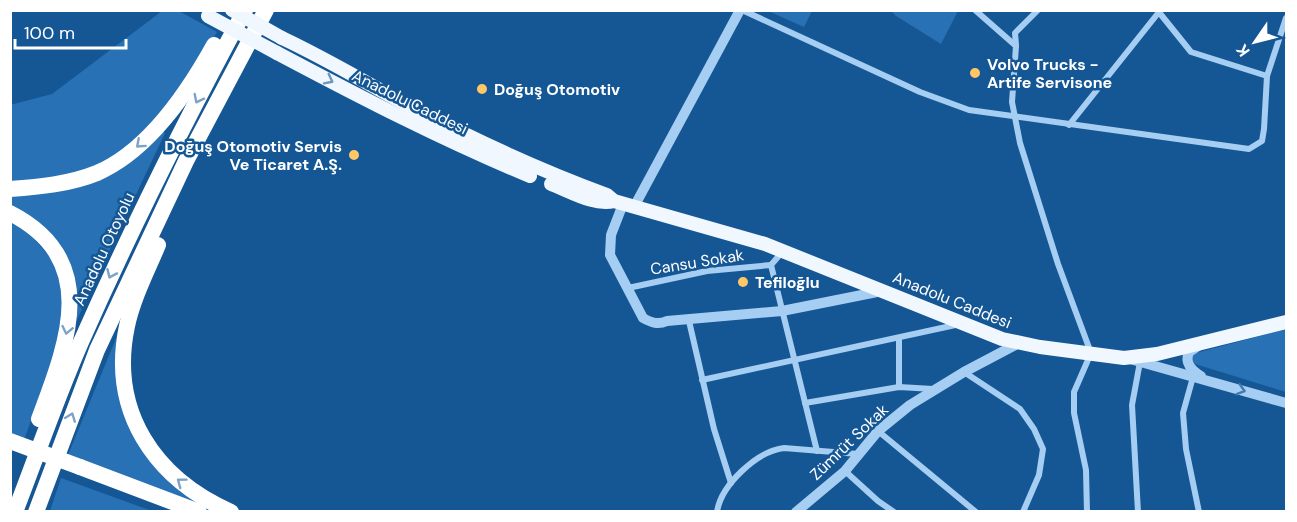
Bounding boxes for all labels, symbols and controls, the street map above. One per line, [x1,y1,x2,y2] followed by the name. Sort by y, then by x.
[15,12,126,50] scale bar
[1225,12,1285,72] north arrow
[24,21,75,45] text: 100 m
[1231,40,1255,61] text: K
[987,54,1112,93] place label: Volvo Trucks - Artife Servisone
[349,65,471,139] street label: Anadolu Caddesi
[968,66,982,80] marker: Volvo Trucks - Artife Servisone
[322,73,333,84] one-way arrow
[494,79,620,100] place label: Doğuş Otomotiv
[475,82,489,96] marker: Doğuş Otomotiv
[193,93,205,104] one-way arrow
[164,136,342,175] place label: Doğuş Otomotiv Servis Ve Ticaret A.Ş.
[137,137,147,148] one-way arrow
[347,148,361,162] marker: Doğuş Otomotiv Servis Ve Ticaret A.Ş.
[69,189,139,309] street label: Anadolu Otoyolu
[649,244,745,280] street label: Cansu Sokak
[890,267,1014,333] street label: Anadolu Caddesi
[107,268,119,279] one-way arrow
[755,272,820,293] place label: Tefiloğlu
[736,275,750,289] marker: Tefiloğlu
[61,325,74,335] one-way arrow
[1235,383,1246,395] one-way arrow
[805,399,893,485] street label: Zümrüt Sokak
[64,413,76,424] one-way arrow
[176,478,187,489] one-way arrow

